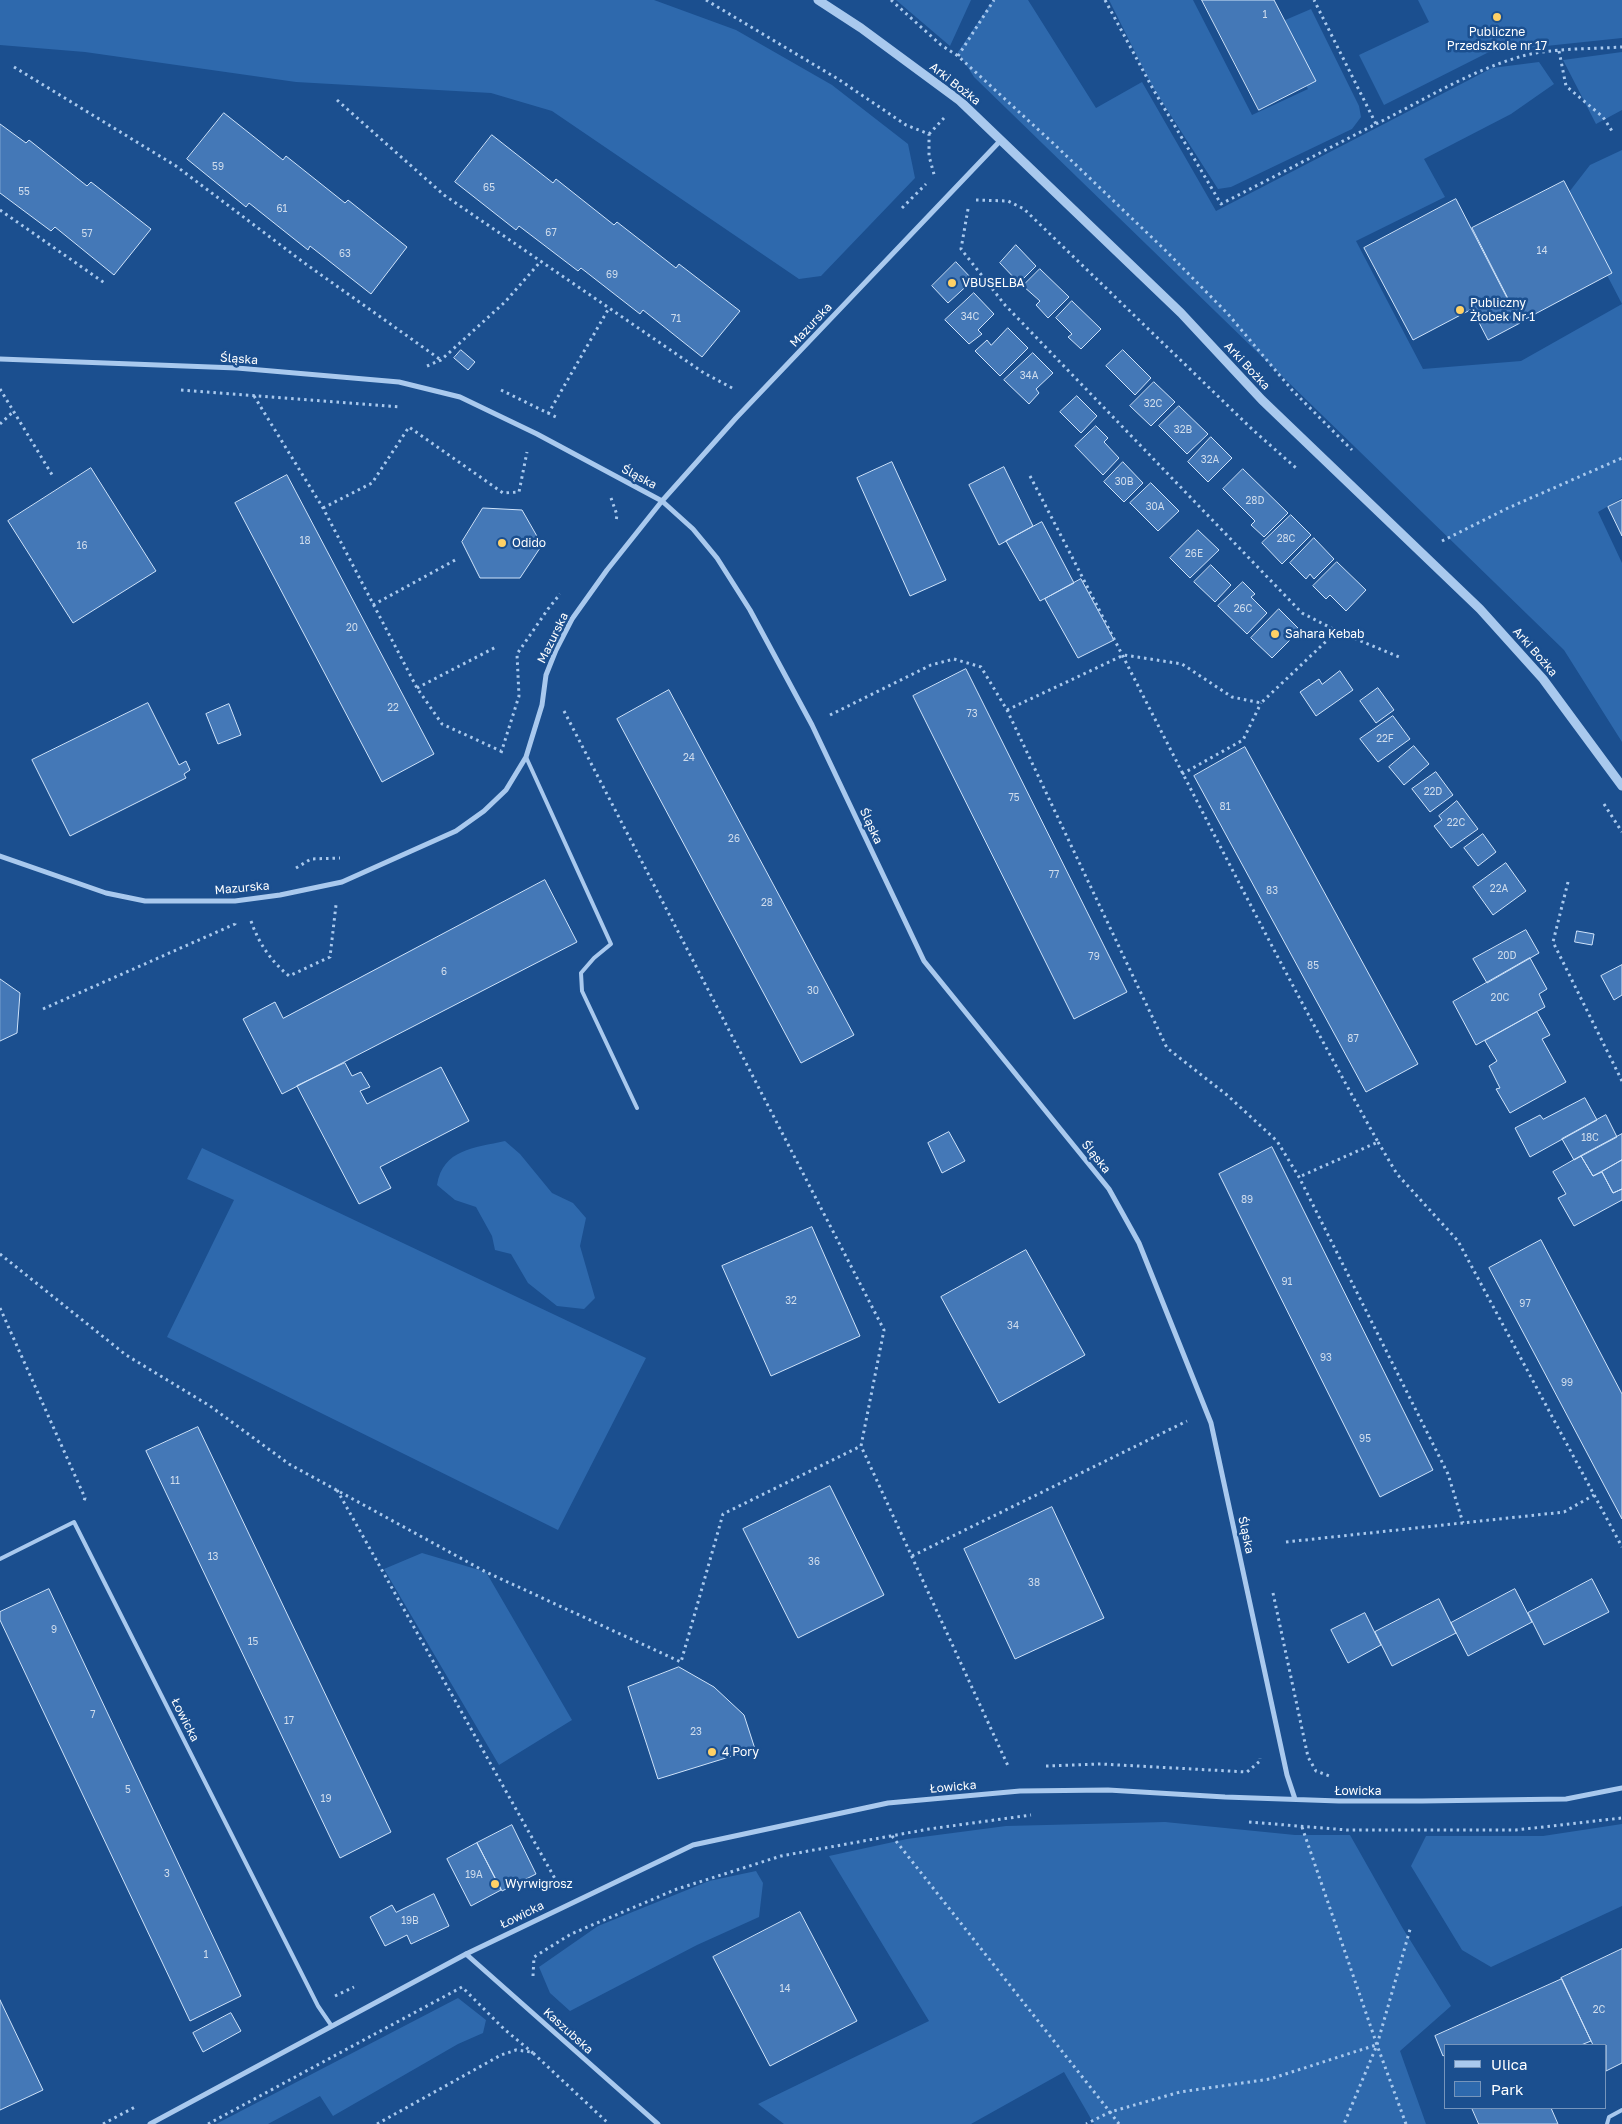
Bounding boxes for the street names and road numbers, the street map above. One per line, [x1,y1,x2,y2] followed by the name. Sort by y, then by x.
[927,60,983,108] street label: Arki Bożka
[787,300,835,350] street label: Mazurska
[1221,339,1273,393] street label: Arki Bożka
[219,350,259,368] street label: Śląska
[619,462,659,492] street label: Śląska
[534,610,572,666] street label: Mazurska
[1510,624,1560,680] street label: Arki Bożka
[856,806,886,846] street label: Śląska
[214,878,270,898] street label: Mazurska
[1078,1138,1114,1176] street label: Śląska
[1235,1515,1257,1555] street label: Śląska
[168,1696,202,1744] street label: Łowicka
[929,1778,977,1796] street label: Łowicka
[1335,1784,1381,1798] street label: Łowicka
[498,1898,546,1932] street label: Łowicka
[540,2005,596,2057] street label: Kaszubska

